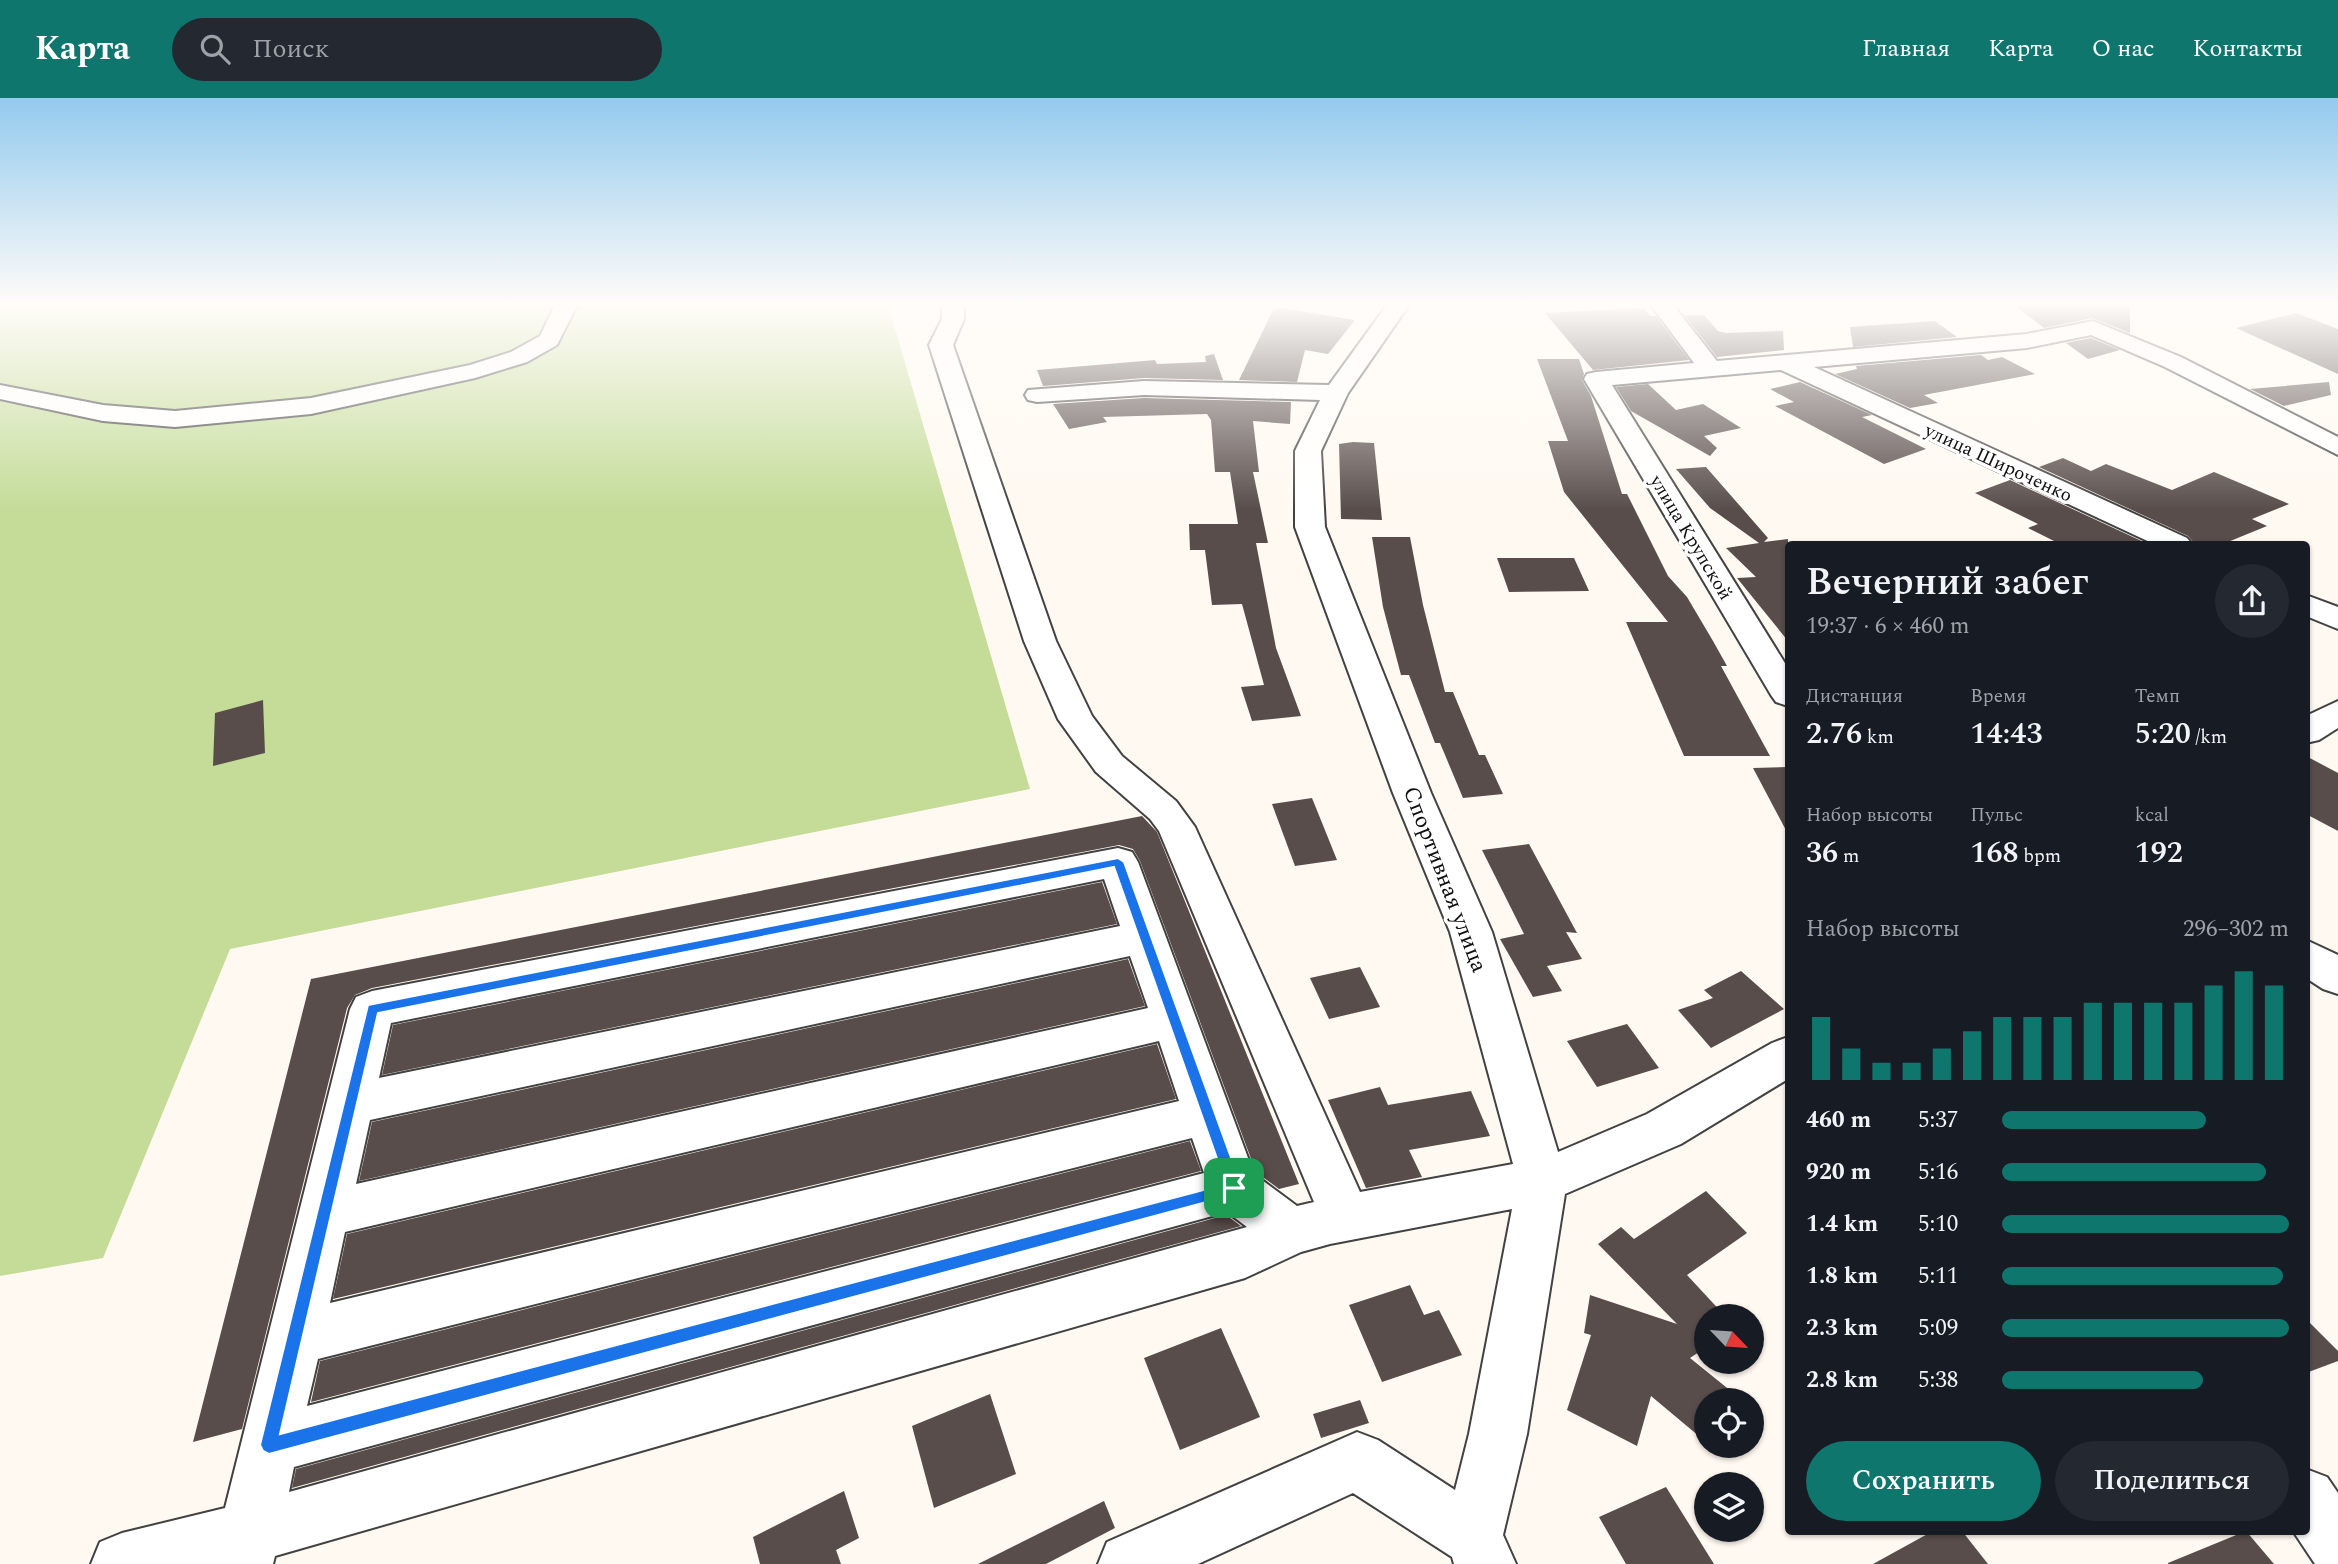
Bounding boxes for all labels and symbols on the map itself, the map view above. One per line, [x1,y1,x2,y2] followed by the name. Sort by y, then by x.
[1919,416,2077,510] street label: улица Широченко
[1641,469,1740,606] street label: улица Крупской
[1393,781,1496,978] street label: Спортивная улица
[1204,1158,1264,1218] pin
[1694,1304,1764,1374] north arrow

